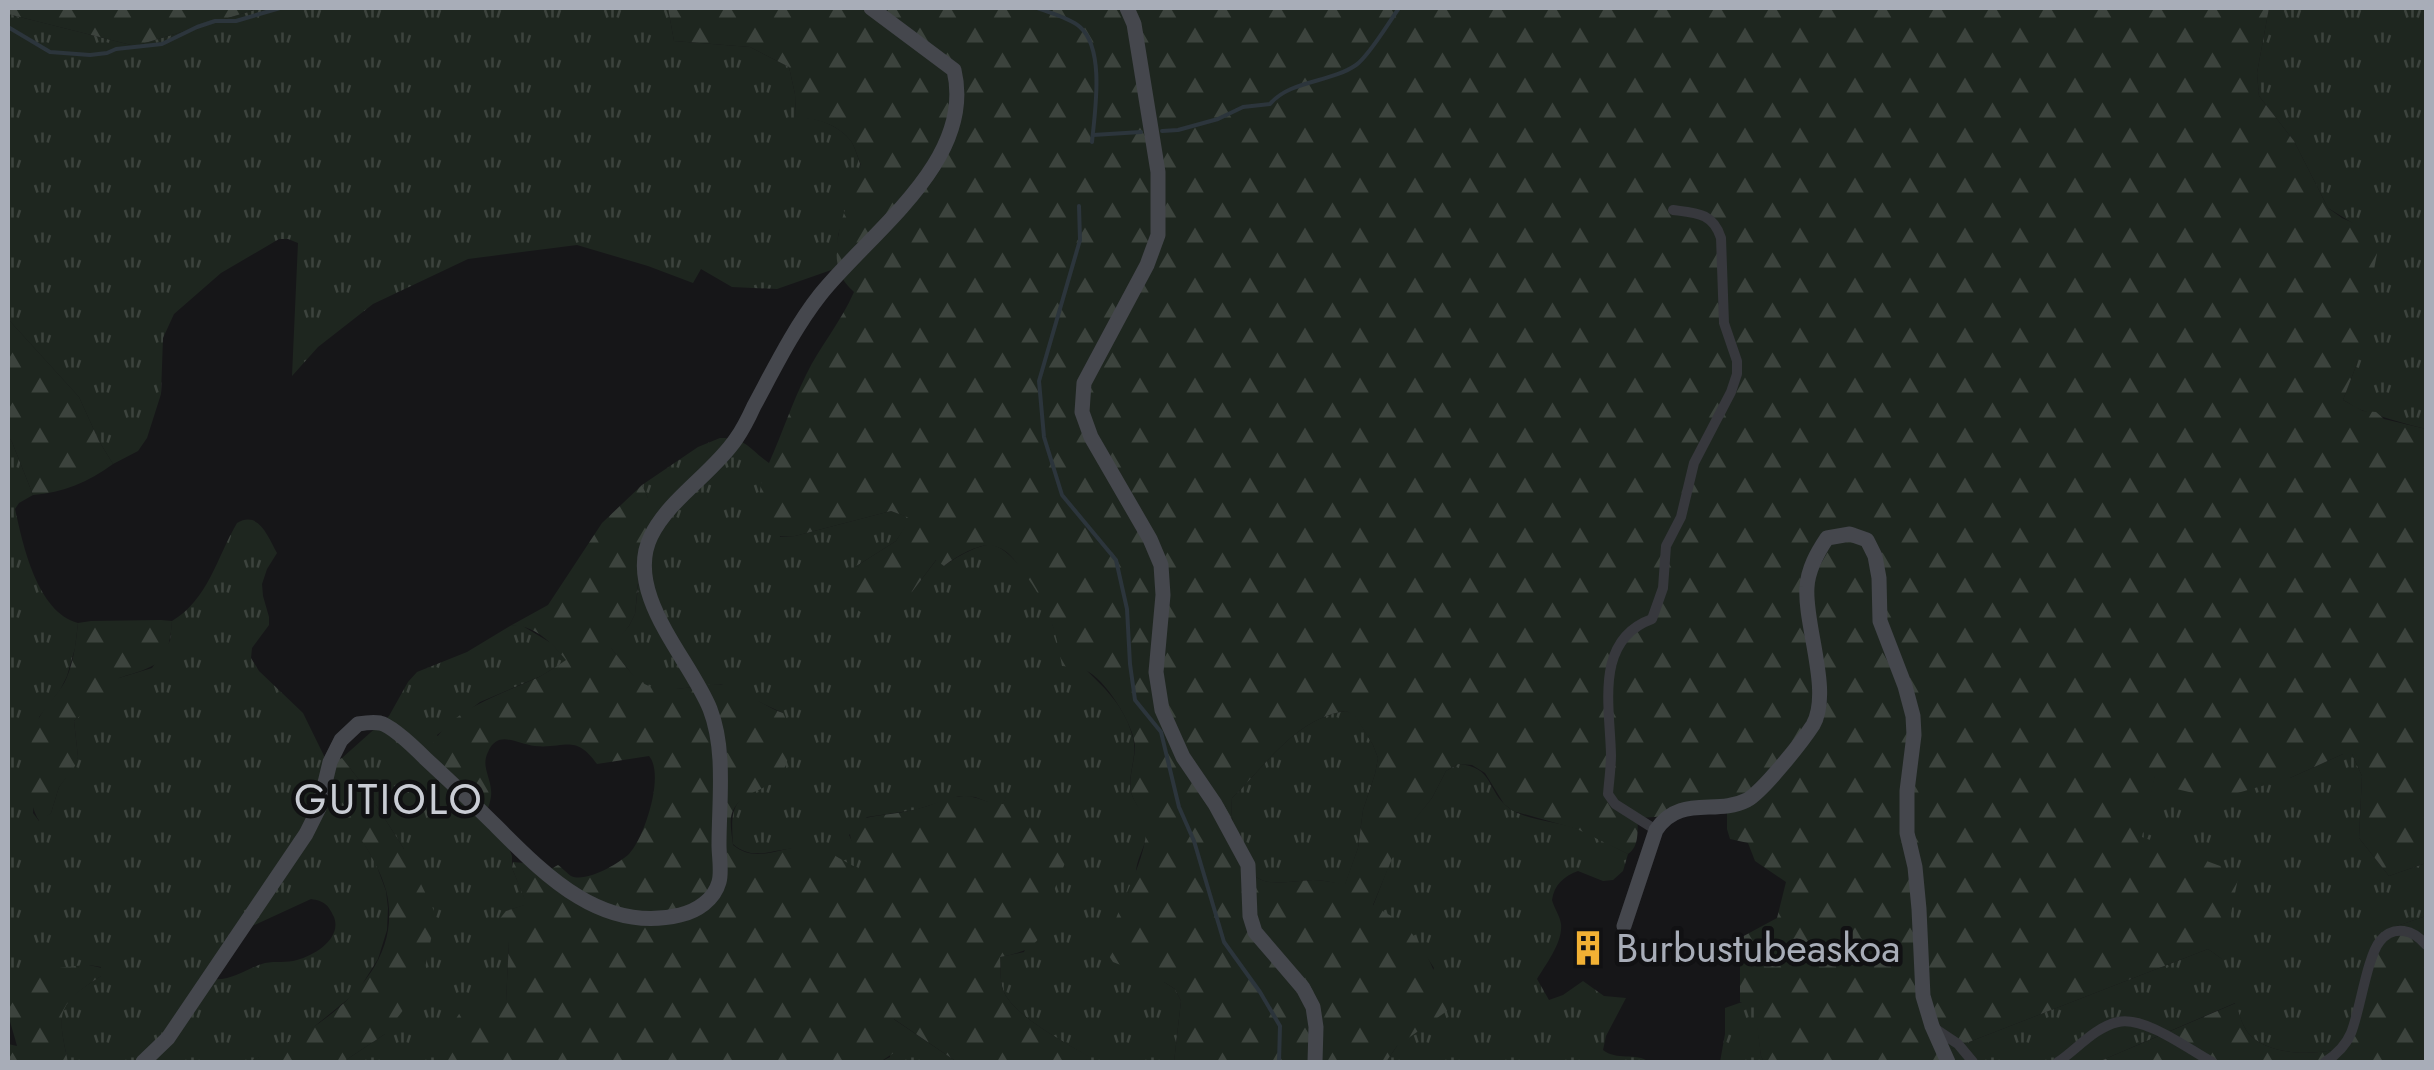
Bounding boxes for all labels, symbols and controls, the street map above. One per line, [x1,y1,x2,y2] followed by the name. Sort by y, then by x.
[294,769,484,830] district label: GUTIOLO
[1616,919,1900,977] place label: Burbustubeaskoa
[1569,929,1607,967] building icon: Burbustubeaskoa

